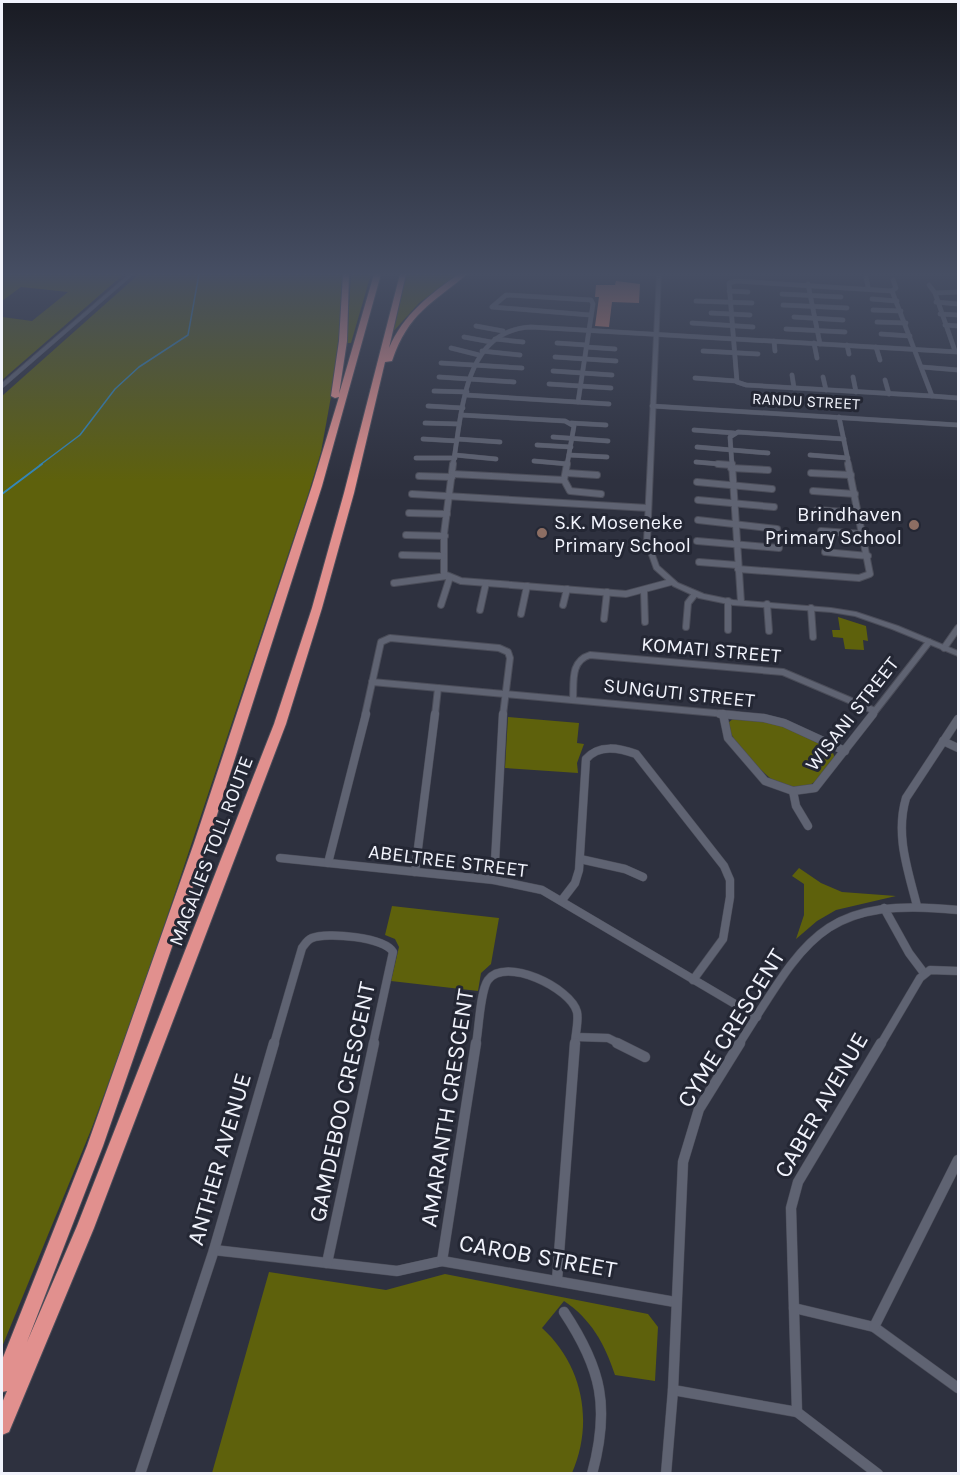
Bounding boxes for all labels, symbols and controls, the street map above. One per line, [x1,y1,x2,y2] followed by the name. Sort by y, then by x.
[751,389,861,413] street label: RANDU STREET
[765,503,902,549] place label: Brindhaven Primary School
[554,511,691,557] place label: S.K. Moseneke Primary School
[907,518,921,532] marker: Brindhaven Primary School
[535,526,549,540] marker: S.K. Moseneke Primary School
[640,632,782,668] street label: KOMATI STREET
[800,653,904,775] street label: WISANI STREET
[602,674,756,712] street label: SUNGUTI STREET
[164,753,258,949] street label: MAGALIES TOLL ROUTE
[367,840,529,882] street label: ABELTREE STREET
[671,944,791,1112] street label: CYME CRESCENT
[303,979,381,1225] street label: GAMDEBOO CRESCENT
[414,987,480,1229] street label: AMARANTH CRESCENT
[768,1027,874,1183] street label: CABER AVENUE
[181,1070,257,1248] street label: ANTHER AVENUE
[457,1228,619,1284] street label: CAROB STREET

